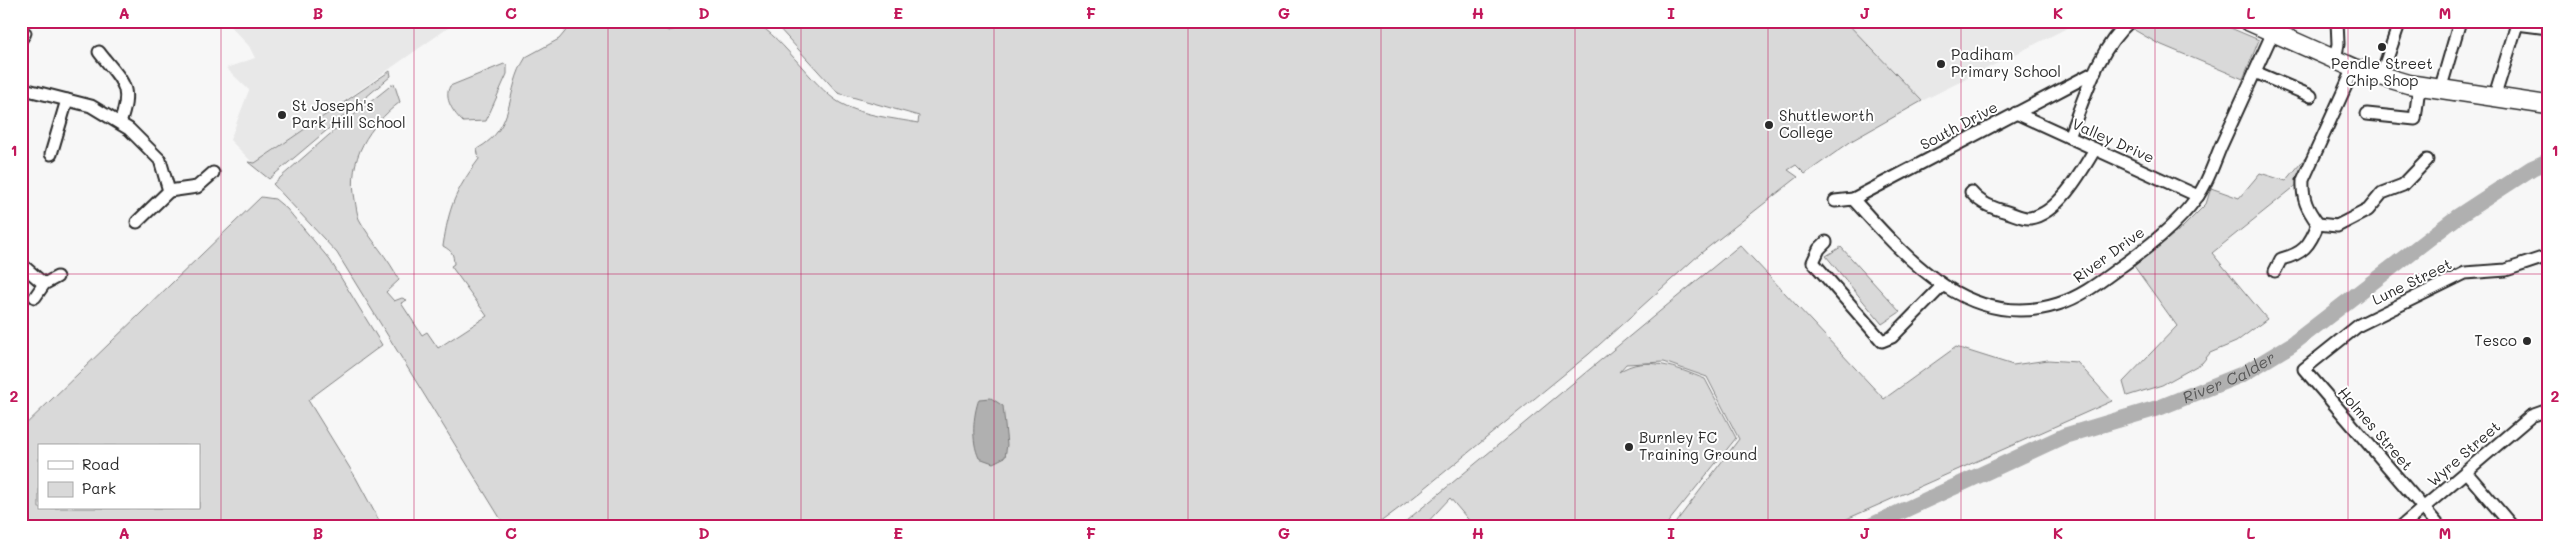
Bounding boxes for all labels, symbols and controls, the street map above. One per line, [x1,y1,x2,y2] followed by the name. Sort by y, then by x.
[118,2,130,23] text: A
[313,2,323,23] text: B
[505,2,517,23] text: C
[698,2,710,23] text: D
[893,2,903,23] text: E
[1086,2,1096,23] text: F
[1278,2,1290,23] text: G
[1472,2,1484,23] text: H
[1667,2,1675,23] text: I
[1860,2,1870,23] text: J
[2053,2,2063,23] text: K
[2246,2,2256,23] text: L
[2439,2,2451,23] text: M
[2376,41,2388,53] marker: Pendle Street Chip Shop
[1951,44,2061,81] place label: Padiham Primary School
[2331,53,2433,90] place label: Pendle Street Chip Shop
[1935,58,1947,70] marker: Padiham Primary School
[292,95,406,132] place label: St Joseph's Park Hill School
[1916,96,2001,154] street label: South Drive
[1779,105,1874,142] place label: Shuttleworth College
[276,109,288,121] marker: St Joseph's Park Hill School
[2069,113,2158,167] street label: Valley Drive
[1763,119,1775,131] marker: Shuttleworth College
[10,139,18,160] text: 1
[2551,139,2559,160] text: 1
[2069,222,2148,287] street label: River Drive
[2368,253,2455,309] street label: Lune Street
[2474,330,2517,350] place label: Tesco
[2521,335,2533,347] marker: Tesco
[2179,346,2279,407] water label: River Calder
[2334,382,2418,474] street label: Holmes Street
[10,385,19,406] text: 2
[2551,385,2560,406] text: 2
[2423,416,2504,490] street label: Wyre Street
[1639,427,1757,464] place label: Burnley FC Training Ground
[1623,441,1635,453] marker: Burnley FC Training Ground
[38,444,200,510] legend
[82,454,119,474] text: Road
[82,478,116,498] text: Park
[118,522,130,543] text: A
[313,522,323,543] text: B
[505,522,517,543] text: C
[698,522,710,543] text: D
[893,522,903,543] text: E
[1086,522,1096,543] text: F
[1278,522,1290,543] text: G
[1472,522,1484,543] text: H
[1667,522,1675,543] text: I
[1860,522,1870,543] text: J
[2053,522,2063,543] text: K
[2246,522,2256,543] text: L
[2439,522,2451,543] text: M

